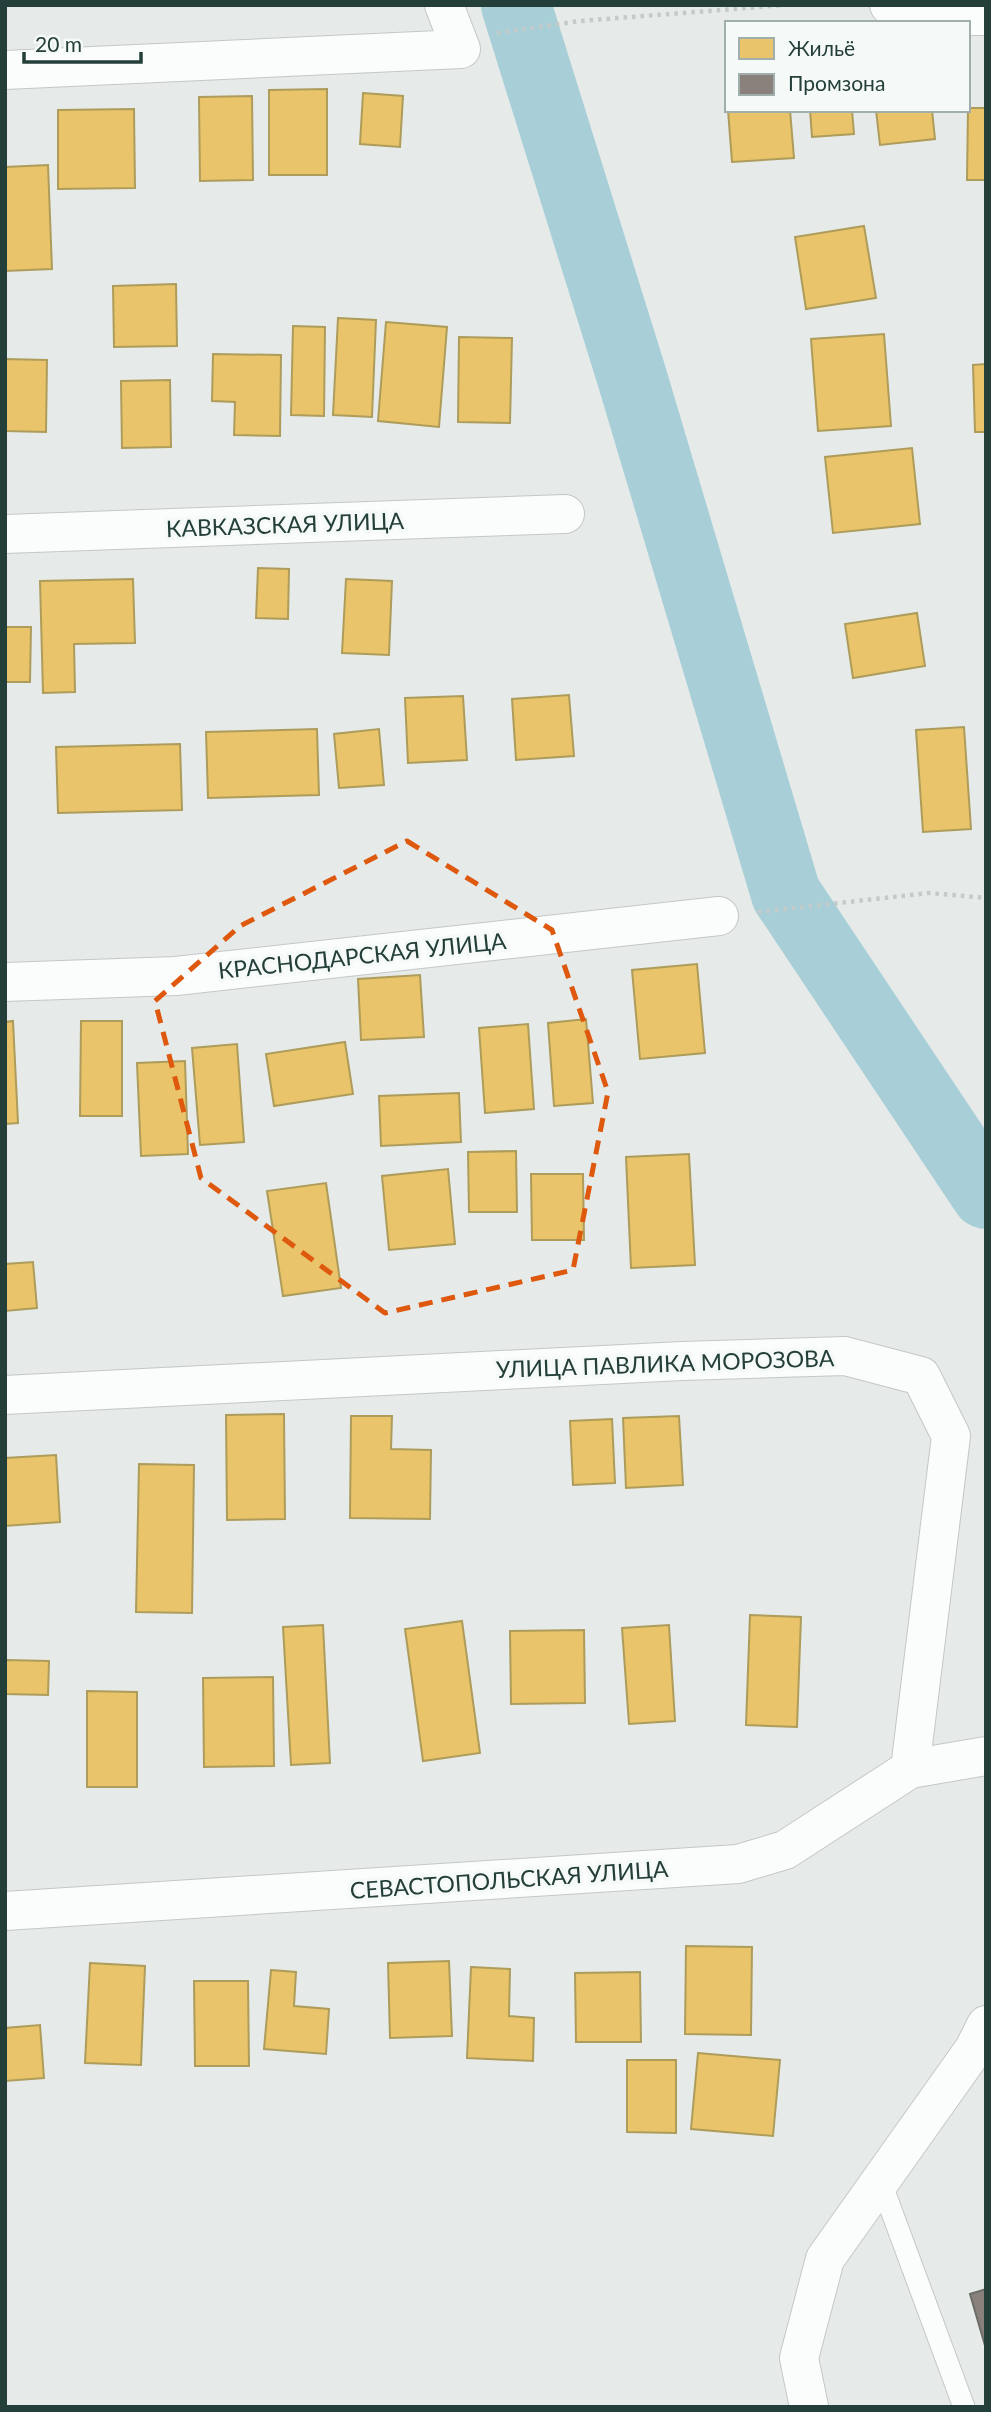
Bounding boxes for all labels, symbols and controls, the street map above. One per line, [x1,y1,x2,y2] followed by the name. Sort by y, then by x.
[24,21,142,65] scale bar
[725,21,970,112] legend
[35,31,82,56] text: 20 m
[788,35,855,60] text: Жильё
[788,70,885,95] text: Промзона
[165,506,405,542] street label: КАВКАЗСКАЯ УЛИЦА
[217,926,508,984] street label: КРАСНОДАРСКАЯ УЛИЦА
[495,1343,835,1383] street label: УЛИЦА ПАВЛИКА МОРОЗОВА
[349,1854,669,1904] street label: СЕВАСТОПОЛЬСКАЯ УЛИЦА

